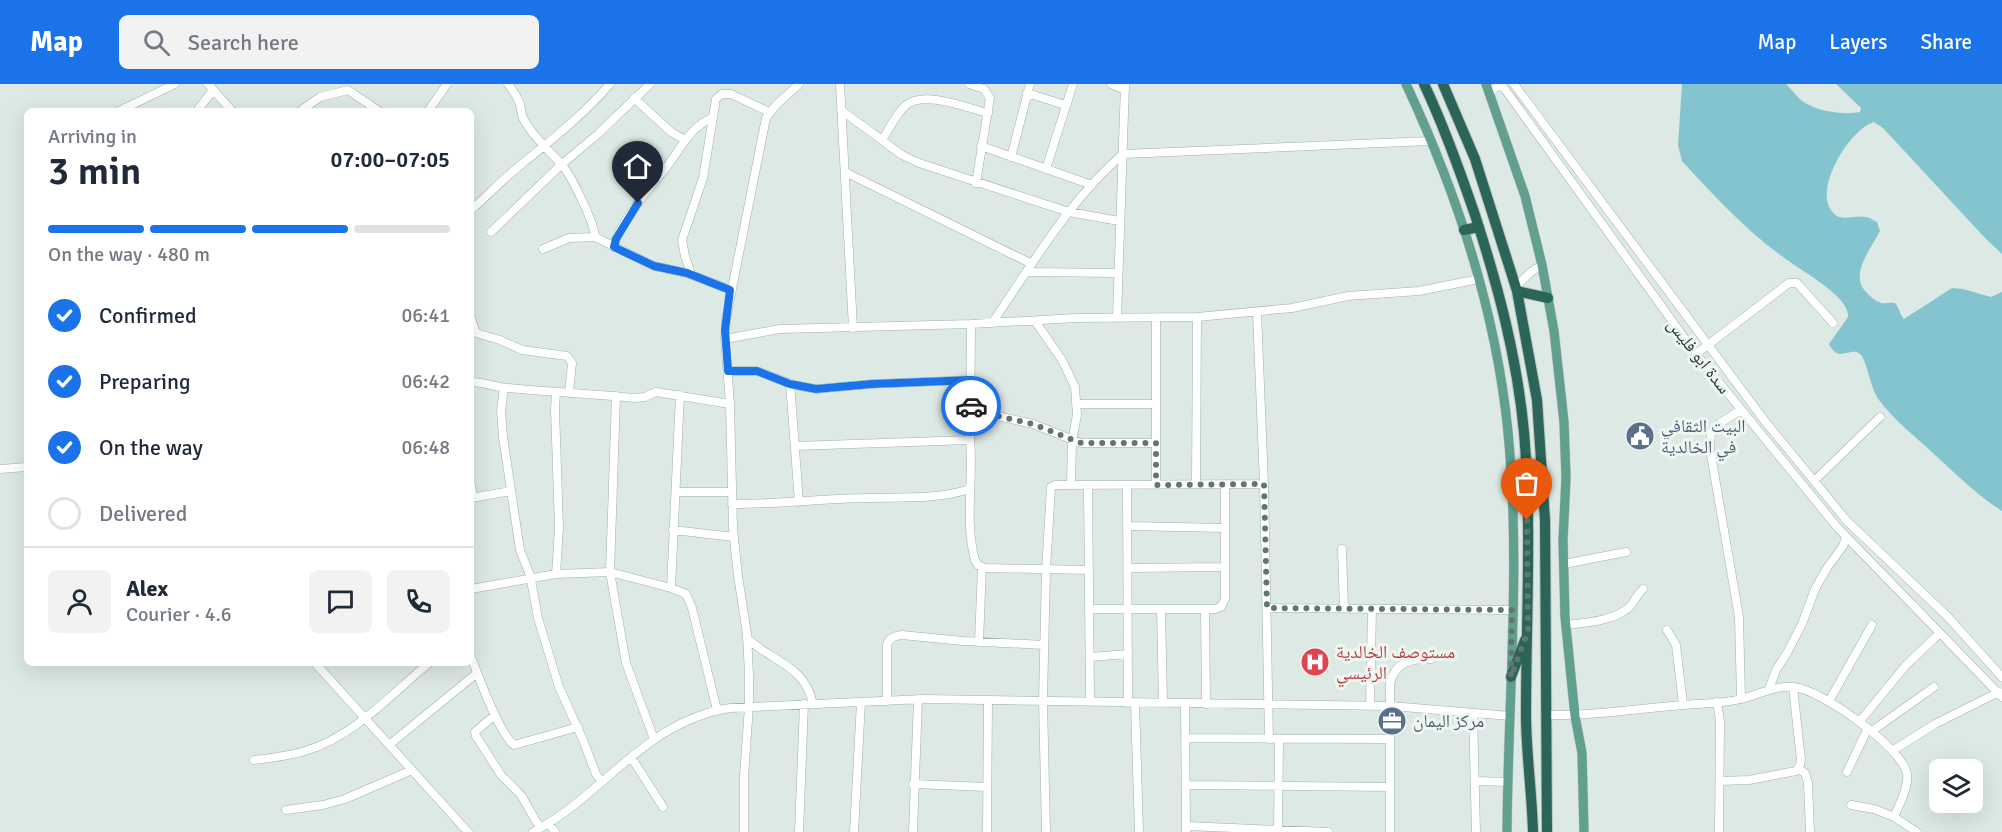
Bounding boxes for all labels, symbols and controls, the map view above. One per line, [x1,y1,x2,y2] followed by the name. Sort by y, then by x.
[119,15,539,69] search box
[30,25,83,59] text: Map
[140,26,173,59] icon: search
[188,29,299,56] text: Search here
[1758,29,1796,55] text: Map
[1829,29,1887,55] text: Layers
[1920,29,1972,55] text: Share
[48,124,137,149] text: Arriving in
[612,141,663,203] pin
[331,146,450,173] text: 07:00–07:05
[48,147,141,195] text: 3 min
[621,150,654,183] icon: home
[48,242,210,267] text: On the way · 480 m
[48,299,81,332] icon: check
[99,302,197,329] text: Confirmed
[401,303,450,328] text: 06:41
[1663,314,1735,398] street label: سدة ابو فليس
[48,365,81,398] icon: check
[99,368,191,395] text: Preparing
[401,369,450,394] text: 06:42
[941,376,1001,436] courier
[955,390,988,423] icon: car
[1661,415,1746,462] place label: البيت الثقافي في الخالدية
[1624,420,1656,452] public building icon: البيت الثقافي في الخالدية
[48,431,81,464] icon: check
[99,434,203,461] text: On the way
[401,435,450,460] text: 06:48
[1501,458,1552,520] pin
[1510,467,1543,500] icon: bag
[99,500,187,527] text: Delivered
[48,570,111,633] button: person
[309,570,372,633] button: chat
[387,570,450,633] button: phone
[126,575,168,602] text: Alex
[126,602,232,627] text: Courier · 4.6
[1336,641,1455,688] place label: مستوصف الخالدية الرئيسي
[1299,646,1331,678] hospital icon: مستوصف الخالدية الرئيسي
[1376,705,1408,737] office icon: مركز اليمان
[1413,710,1484,732] place label: مركز اليمان
[1929,759,1983,813] map controls
[1929,759,1983,813] button: layers

